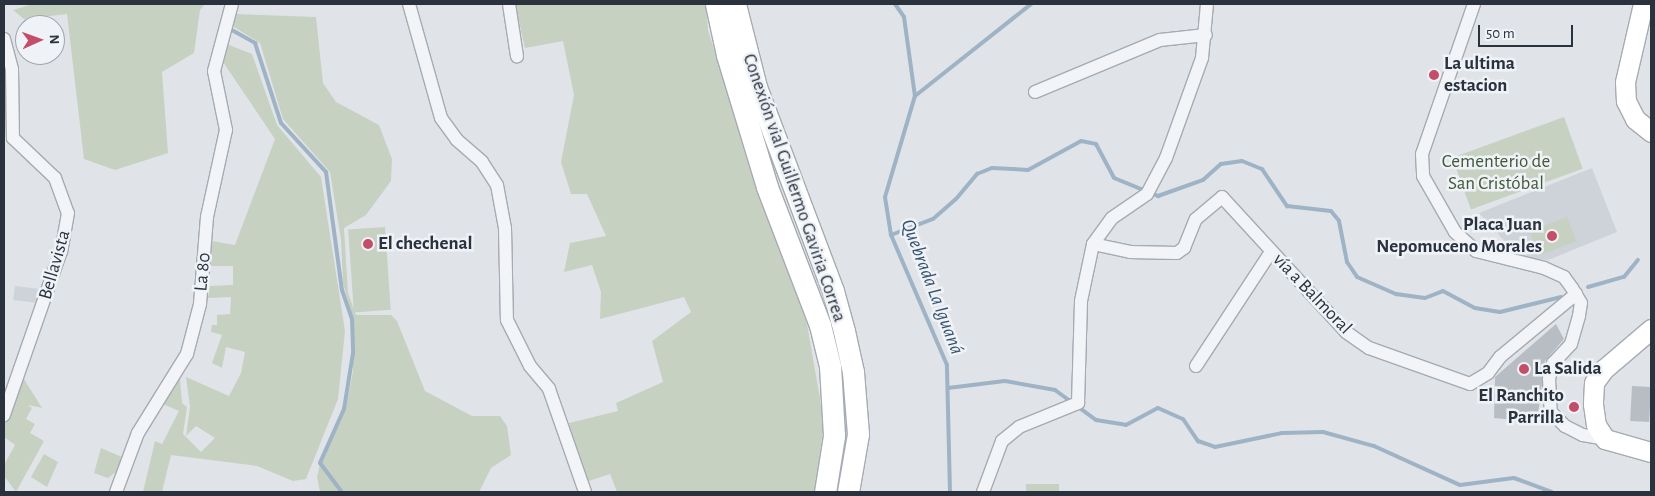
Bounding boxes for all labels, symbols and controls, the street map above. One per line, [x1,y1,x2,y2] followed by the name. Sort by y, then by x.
[15,15,65,65] north arrow
[1480,15,1575,47] scale bar
[1486,26,1515,41] text: 50 m
[47,34,61,45] text: N
[737,51,851,325] street label: Conexión vial Guillermo Gaviria Correa
[1444,53,1515,97] place label: La ultima estacion
[1428,69,1440,81] marker: La ultima estacion
[1442,151,1550,195] park label: Cementerio de San Cristóbal
[1376,214,1542,258] place label: Placa Juan Nepomuceno Morales
[895,216,969,358] water label: Quebrada La Iguaná
[34,228,76,302] street label: Bellavista
[1546,230,1558,242] marker: Placa Juan Nepomuceno Morales
[378,233,473,255] place label: El chechenal
[362,238,374,250] marker: El chechenal
[1268,249,1356,339] street label: vía a Balmoral
[190,252,216,292] street label: La 80
[1534,358,1602,380] place label: La Salida
[1518,363,1530,375] marker: La Salida
[1478,385,1564,429] place label: El Ranchito Parrilla
[1568,401,1580,413] marker: El Ranchito Parrilla

